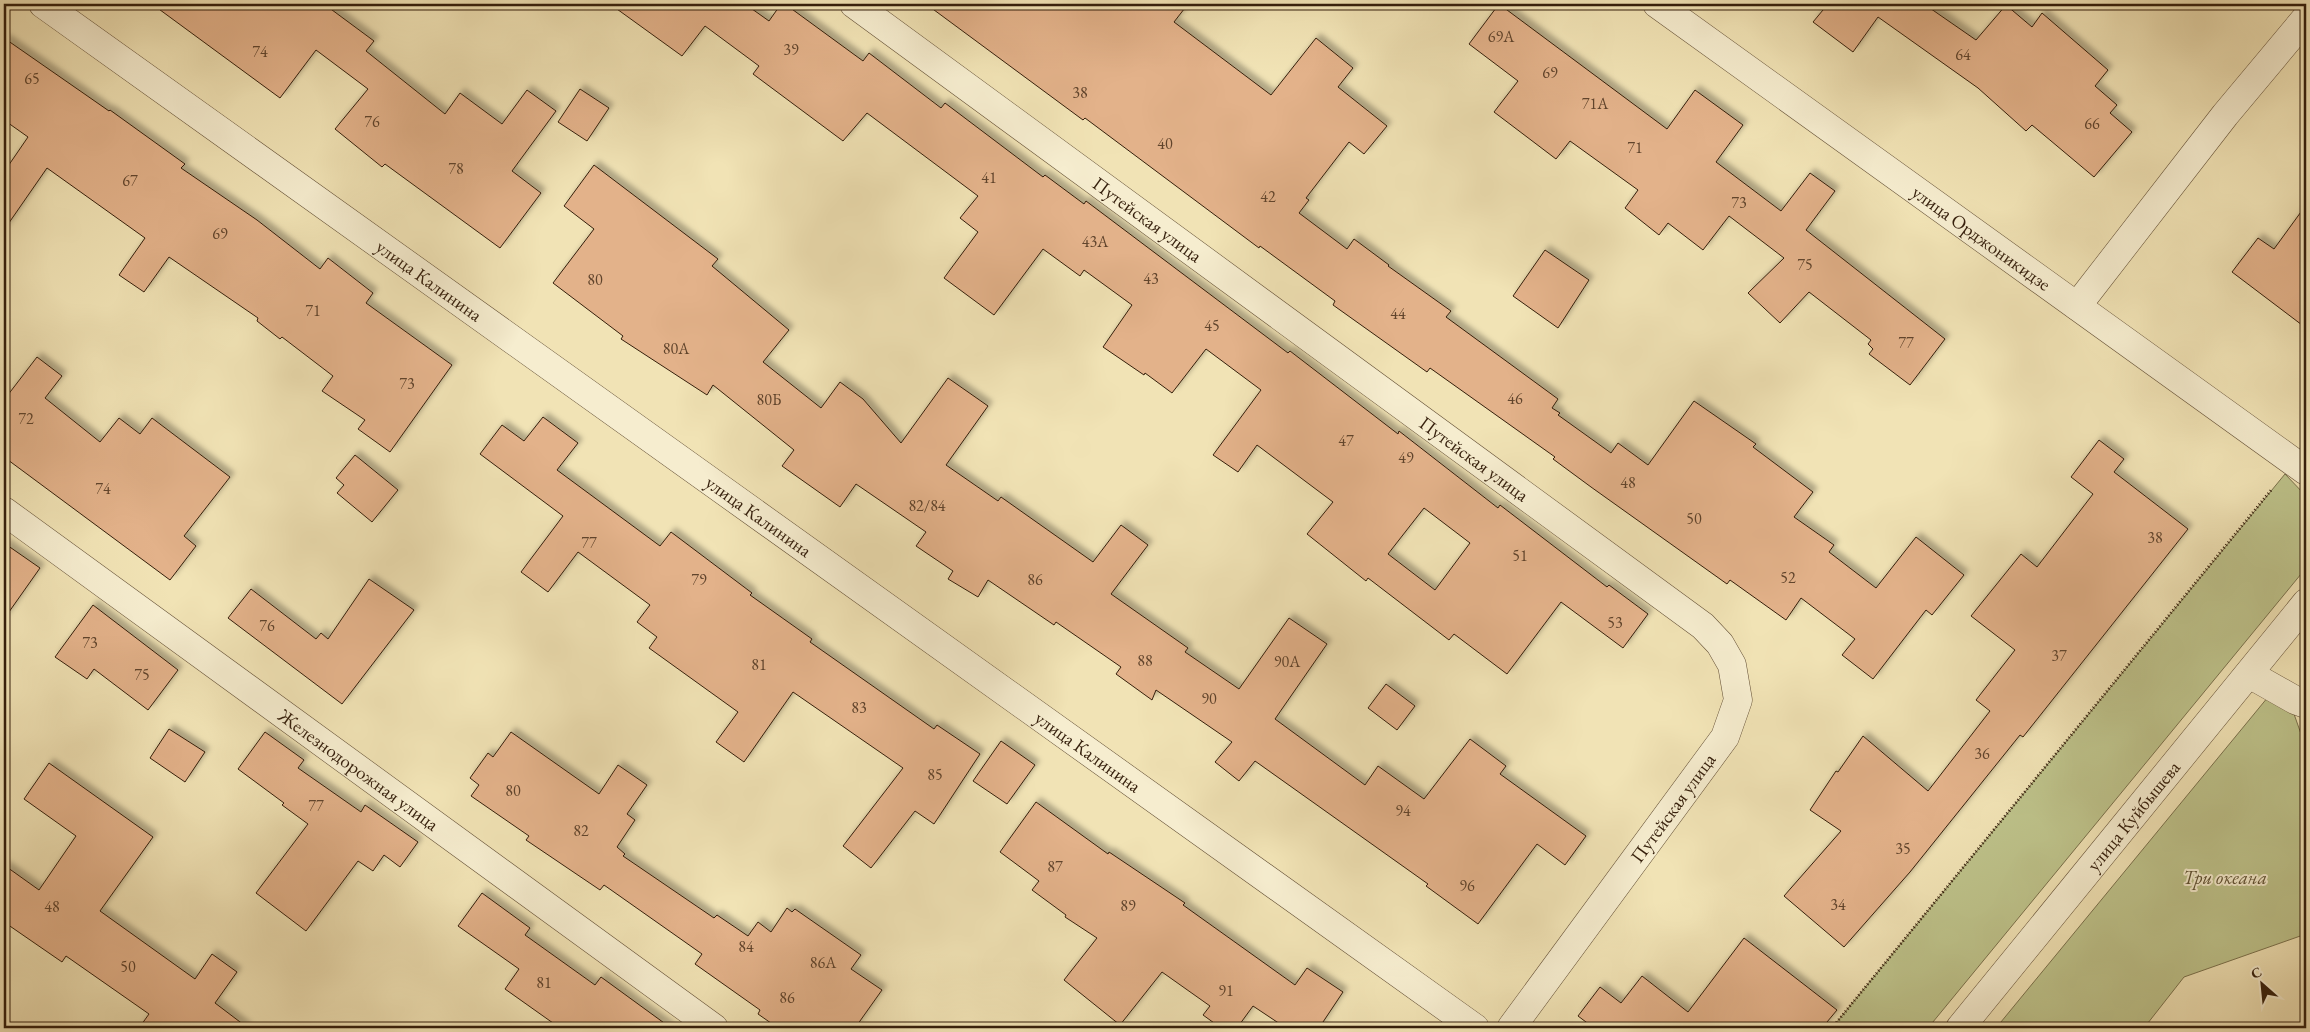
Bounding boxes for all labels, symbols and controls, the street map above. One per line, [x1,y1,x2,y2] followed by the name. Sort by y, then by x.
[1488,26,1515,47] house number: 69А
[783,39,799,60] house number: 39
[252,41,268,62] house number: 74
[1955,44,1971,65] house number: 64
[1542,62,1558,83] house number: 69
[24,68,40,89] house number: 65
[1072,82,1088,103] house number: 38
[1582,93,1609,114] house number: 71А
[364,111,380,132] house number: 76
[2084,113,2100,134] house number: 66
[1157,133,1173,154] house number: 40
[1627,137,1643,158] house number: 71
[448,158,464,179] house number: 78
[981,167,997,188] house number: 41
[122,170,138,191] house number: 67
[1088,171,1208,268] street label: Путейская улица
[1907,179,2056,296] street label: улица Орджоникидзе
[1260,186,1276,207] house number: 42
[1731,192,1747,213] house number: 73
[212,223,228,244] house number: 69
[1082,231,1109,252] house number: 43А
[371,234,488,327] street label: улица Калинина
[1797,254,1813,275] house number: 75
[1143,268,1159,289] house number: 43
[587,269,603,290] house number: 80
[305,300,321,321] house number: 71
[1390,303,1406,324] house number: 44
[1204,315,1220,336] house number: 45
[1898,332,1914,353] house number: 77
[663,338,690,359] house number: 80А
[399,373,415,394] house number: 73
[1507,388,1523,409] house number: 46
[757,389,781,410] house number: 80Б
[18,408,34,429] house number: 72
[1415,410,1534,507] street label: Путейская улица
[1338,430,1354,451] house number: 47
[1398,447,1414,468] house number: 49
[701,469,817,563] street label: улица Калинина
[1620,472,1636,493] house number: 48
[95,478,111,499] house number: 74
[908,495,946,516] house number: 82/84
[1686,508,1702,529] house number: 50
[2147,527,2163,548] house number: 38
[581,532,597,553] house number: 77
[1512,545,1528,566] house number: 51
[1780,567,1796,588] house number: 52
[691,569,707,590] house number: 79
[1027,569,1043,590] house number: 86
[1607,612,1623,633] house number: 53
[259,615,275,636] house number: 76
[82,632,98,653] house number: 73
[2051,645,2067,666] house number: 37
[1137,650,1153,671] house number: 88
[1274,651,1301,672] house number: 90А
[751,654,767,675] house number: 81
[134,664,150,685] house number: 75
[1201,688,1217,709] house number: 90
[851,697,867,718] house number: 83
[273,702,445,837] street label: Железнодорожная улица
[1030,705,1147,798] street label: улица Калинина
[1974,743,1990,764] house number: 36
[1625,748,1721,868] street label: Путейская улица
[2081,755,2186,876] street label: улица Куйбышева
[927,764,943,785] house number: 85
[505,780,521,801] house number: 80
[308,795,324,816] house number: 77
[1395,800,1411,821] house number: 94
[573,820,589,841] house number: 82
[1895,838,1911,859] house number: 35
[1047,856,1063,877] house number: 87
[2183,865,2267,890] park label: Три океана
[1459,875,1475,896] house number: 96
[1830,894,1846,915] house number: 34
[1120,895,1136,916] house number: 89
[44,896,60,917] house number: 48
[738,936,754,957] house number: 84
[810,952,837,973] house number: 86А
[120,956,136,977] house number: 50
[2238,960,2288,1010] north arrow
[2248,962,2265,983] text: С
[536,972,552,993] house number: 81
[1218,980,1234,1001] house number: 91
[779,987,795,1008] house number: 86

